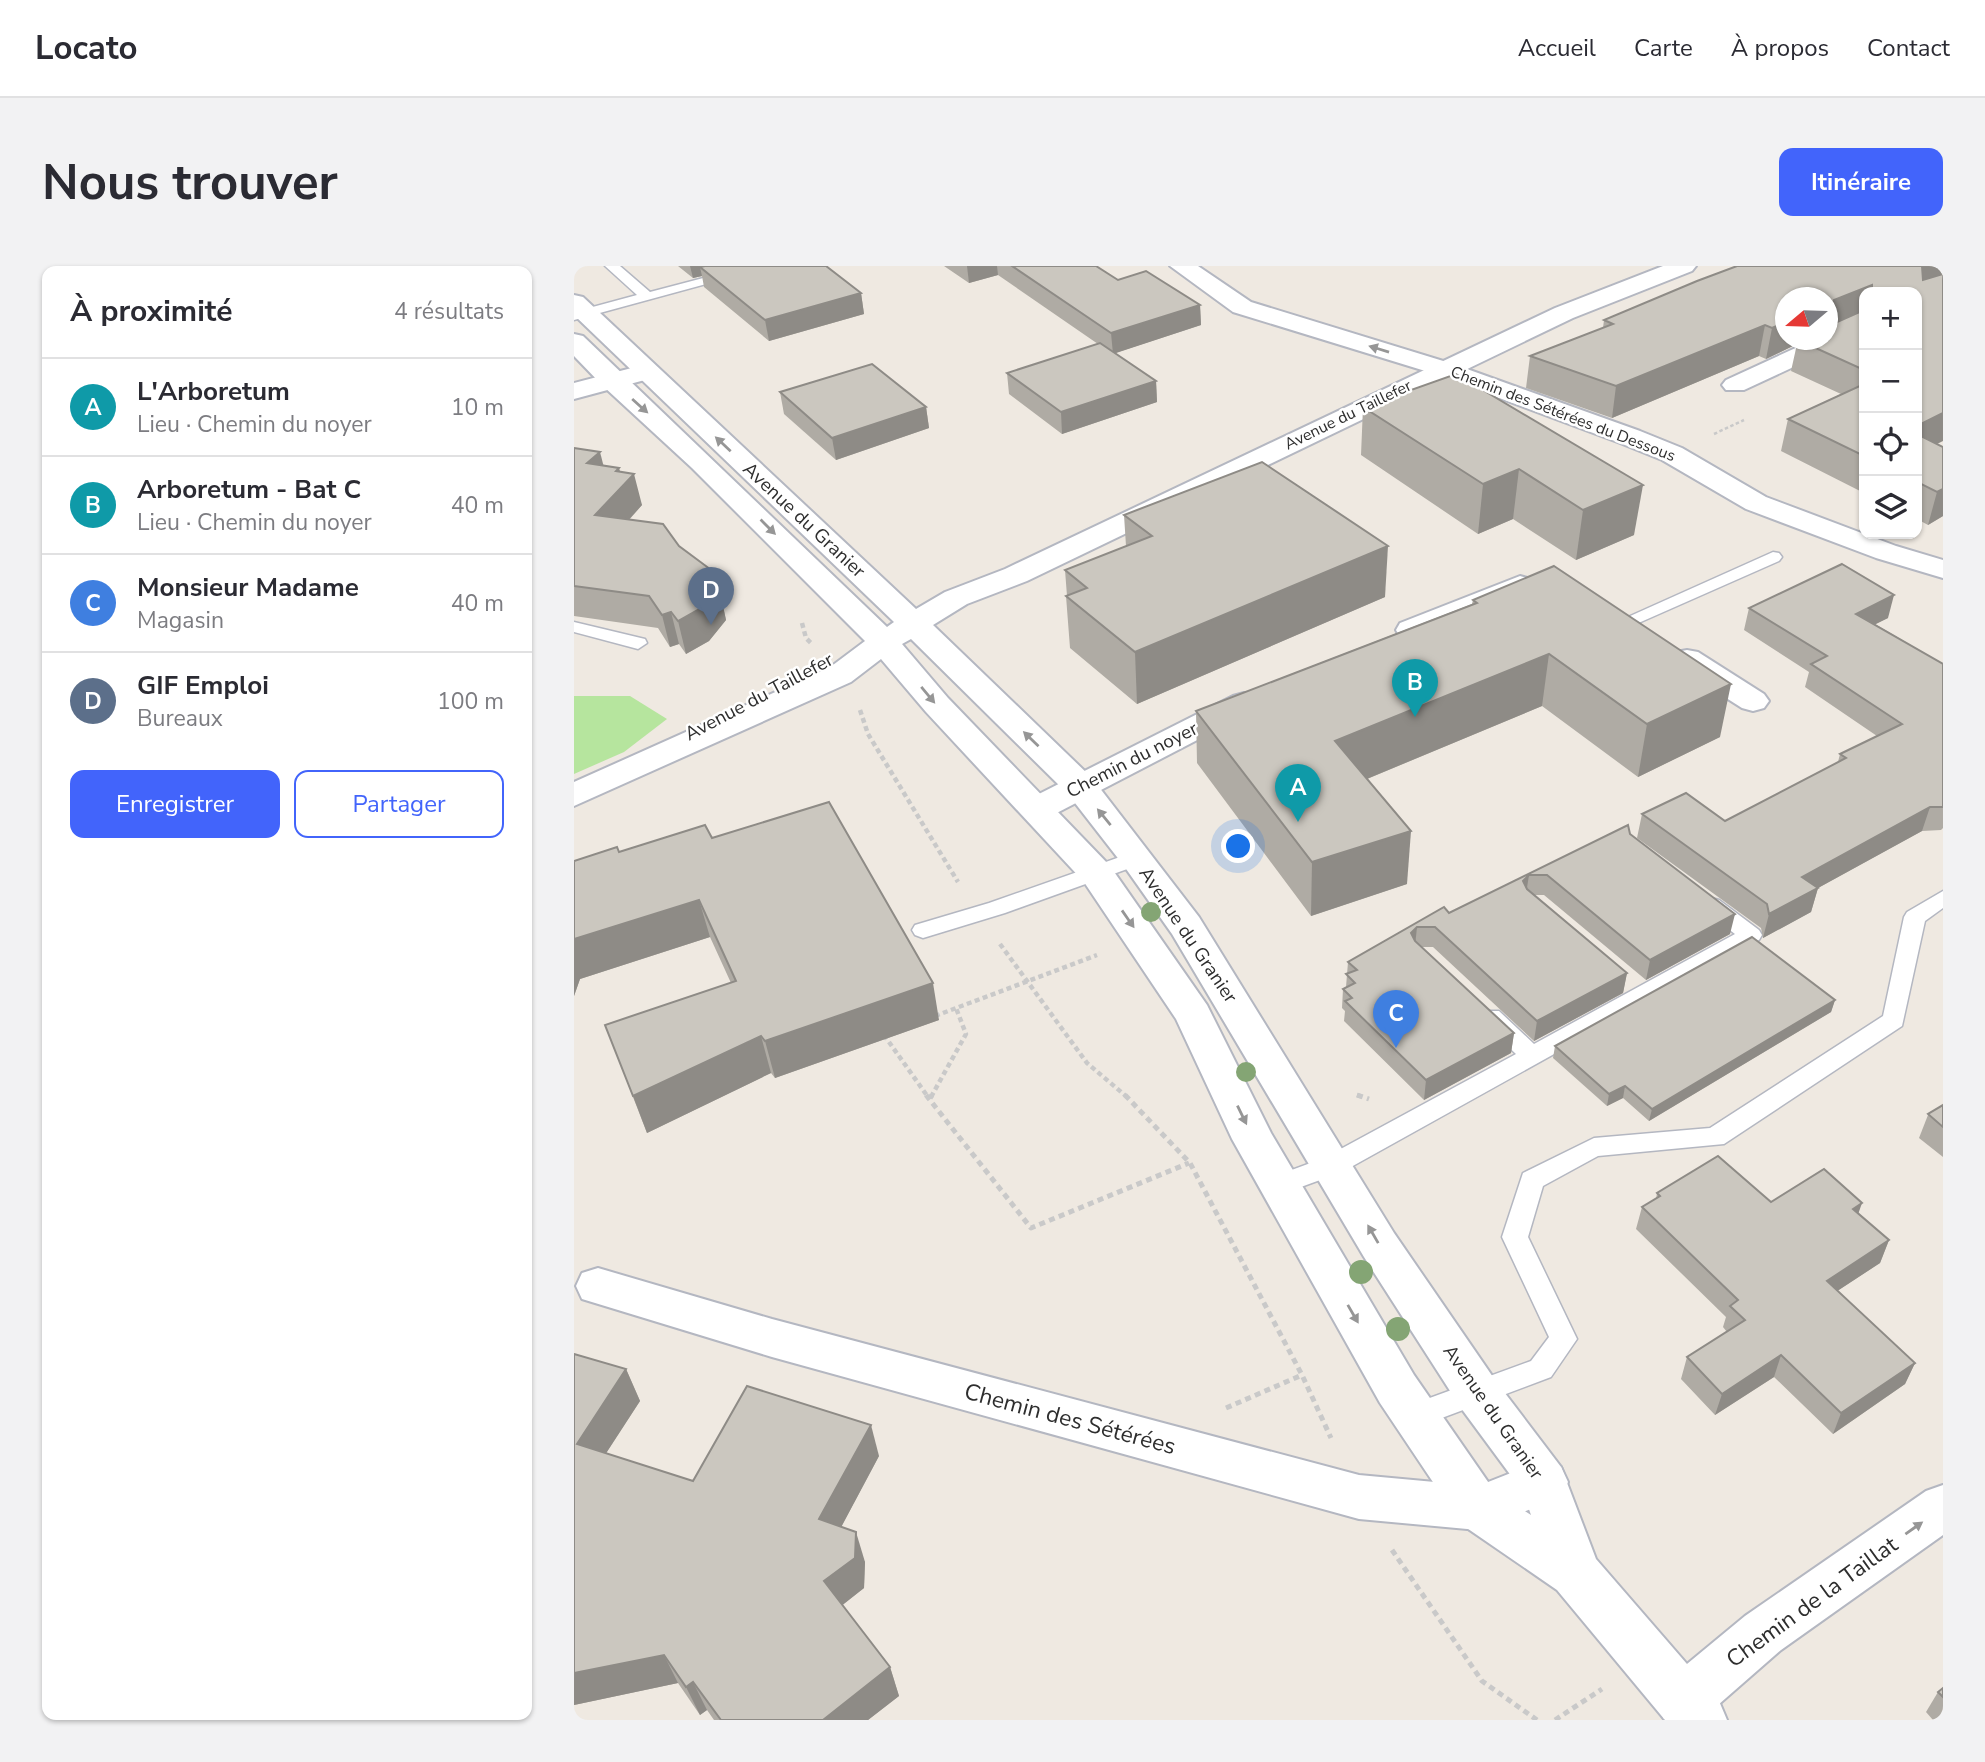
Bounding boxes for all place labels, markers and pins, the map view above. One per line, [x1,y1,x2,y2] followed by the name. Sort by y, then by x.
[688,567,734,625] pin: D
[1392,659,1438,717] pin: B
[1275,764,1321,822] pin: A
[1373,990,1419,1048] pin: C

